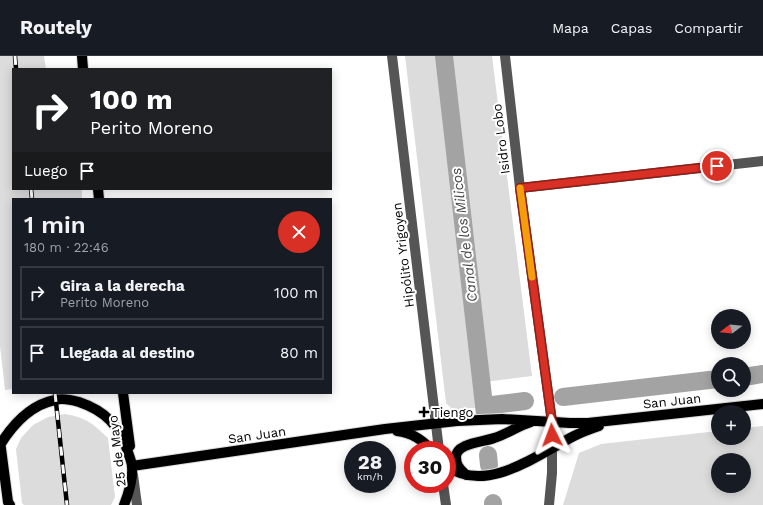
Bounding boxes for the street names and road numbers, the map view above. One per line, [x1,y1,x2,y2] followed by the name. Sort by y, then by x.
[489,103,513,175] street label: Isidro Lobo
[389,202,417,308] street label: Hipólito Yrigoyen
[642,390,702,412] street label: San Juan
[105,414,129,488] street label: 25 de Mayo
[227,424,287,446] street label: San Juan

